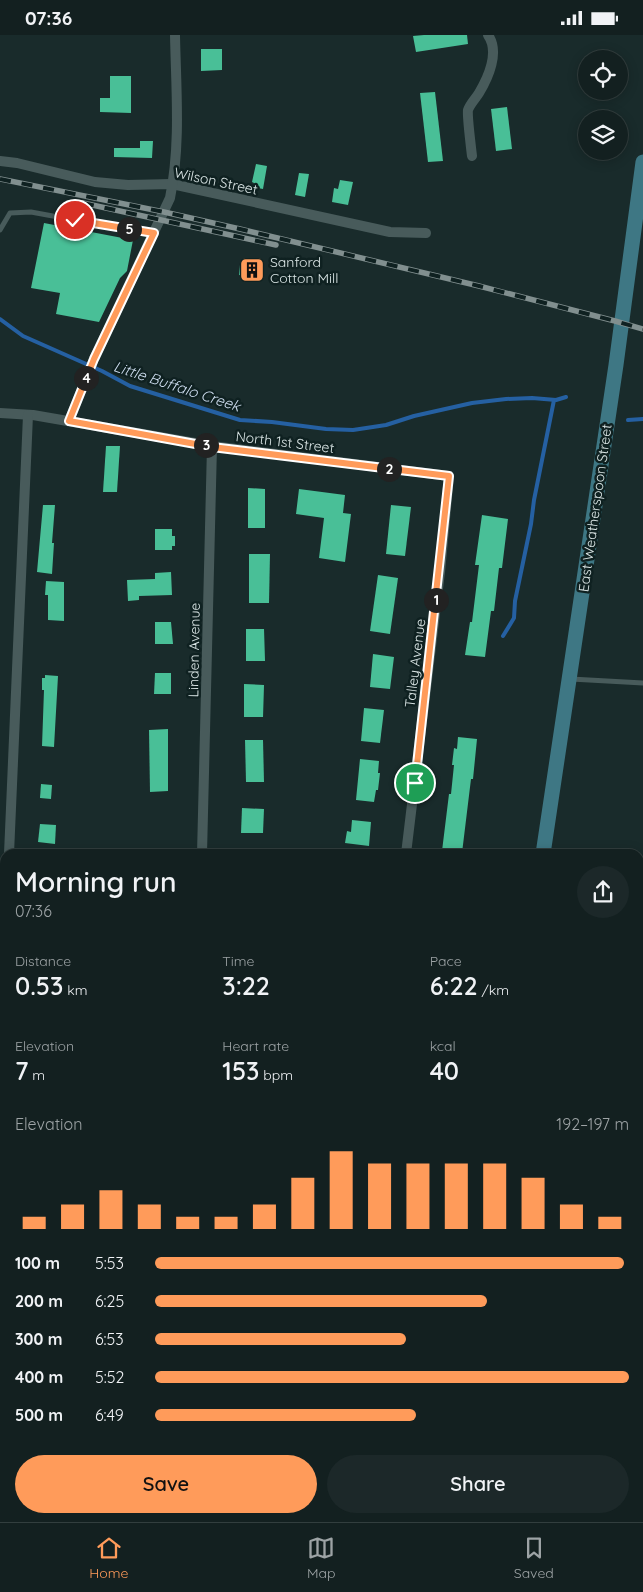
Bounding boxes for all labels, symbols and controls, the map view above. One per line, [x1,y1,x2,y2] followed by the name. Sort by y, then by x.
[25,6,72,30] text: 07:36
[578,50,628,160] map controls
[578,50,628,100] button: locate
[578,110,628,160] button: layers
[173,163,260,199] street label: Wilson Street
[54,199,96,241] pin
[61,206,89,234] icon: check
[116,217,142,241] pin: 5
[125,220,134,238] text: 5
[270,253,338,287] place label: Sanford Cotton Mill
[239,257,265,283] building icon: Sanford Cotton Mill
[111,357,245,416] water label: Little Buffalo Creek
[74,365,98,391] pin: 4
[82,369,91,387] text: 4
[574,423,616,593] street label: East Weatherspoon Street
[235,427,336,457] street label: North 1st Street
[194,433,218,457] pin: 3
[203,436,210,454] text: 3
[376,457,402,481] pin: 2
[386,460,393,478] text: 2
[424,587,448,613] pin: 1
[434,591,439,609] text: 1
[184,602,204,698] street label: Linden Avenue
[401,617,429,708] street label: Talley Avenue
[394,762,436,804] pin
[401,769,429,797] icon: arrive
[15,864,176,899] text: Morning run
[577,866,629,918] button: share
[15,901,52,921] text: 07:36
[15,952,71,970] text: Distance
[222,952,254,970] text: Time
[430,952,462,970] text: Pace
[15,970,63,1001] text: 0.53
[222,970,270,1001] text: 3:22
[430,970,478,1001] text: 6:22
[63,981,87,999] text: km
[478,981,509,999] text: /km
[15,1037,74,1055] text: Elevation
[222,1037,289,1055] text: Heart rate
[430,1037,456,1055] text: kcal
[15,1055,28,1086] text: 7
[222,1055,259,1086] text: 153
[430,1055,459,1086] text: 40
[28,1066,45,1084] text: m
[259,1066,293,1084] text: bpm
[15,1114,82,1134] text: Elevation
[556,1114,629,1134] text: 192–197 m
[15,1253,60,1273] text: 100 m
[95,1253,124,1273] text: 5:53
[15,1291,63,1311] text: 200 m
[95,1291,124,1311] text: 6:25
[15,1329,62,1349] text: 300 m
[95,1329,124,1349] text: 6:53
[15,1367,63,1387] text: 400 m
[95,1367,124,1387] text: 5:52
[15,1405,63,1425] text: 500 m
[95,1405,124,1425] text: 6:49
[15,1455,317,1513] button: Save
[327,1455,629,1513] button: Share
[89,1534,128,1582] tab: Home
[307,1534,335,1582] tab: Map
[514,1534,554,1582] tab: Saved

